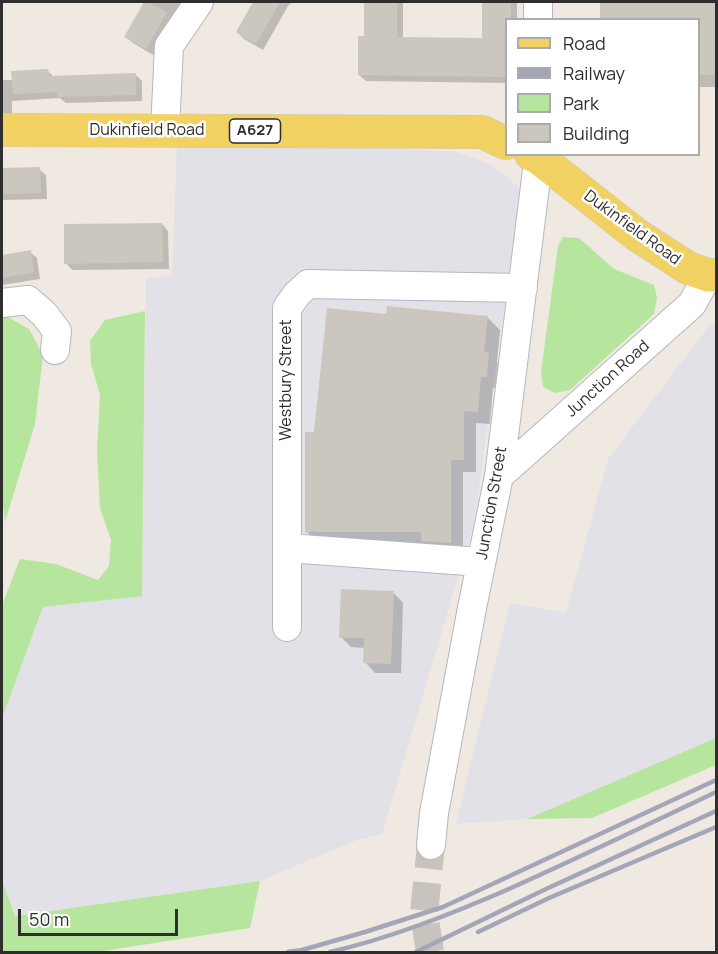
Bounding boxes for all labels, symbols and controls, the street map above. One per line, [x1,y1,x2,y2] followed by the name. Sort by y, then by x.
[505,18,700,156] legend
[563,31,606,55] text: Road
[563,61,625,85] text: Railway
[563,91,599,115] text: Park
[230,119,280,143] road number: A627
[90,121,204,141] street label: Dukinfield Road
[563,121,629,145] text: Building
[580,187,684,269] street label: Dukinfield Road
[277,319,297,441] street label: Westbury Street
[562,337,654,421] street label: Junction Road
[473,445,511,561] street label: Junction Street
[21,897,182,935] scale bar
[29,907,69,931] text: 50 m

